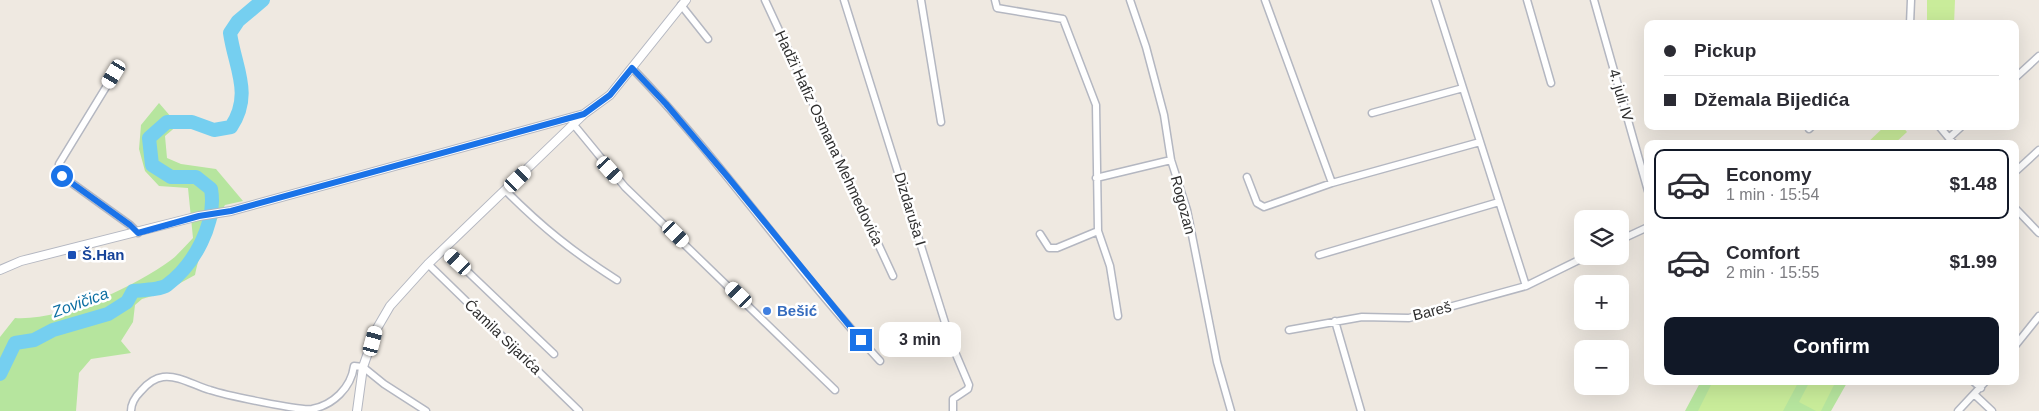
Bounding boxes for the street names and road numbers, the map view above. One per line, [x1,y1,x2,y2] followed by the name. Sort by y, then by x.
[772,28,887,249] street label: Hadži Hafiz Osmana Mehmedovića
[1606,67,1637,123] street label: 4. juli IV
[891,170,930,248] street label: Dizdaruša I
[1168,174,1199,236] street label: Rogozan
[461,296,546,378] street label: Ćamila Sijarića
[1411,298,1453,324] street label: Bareš

